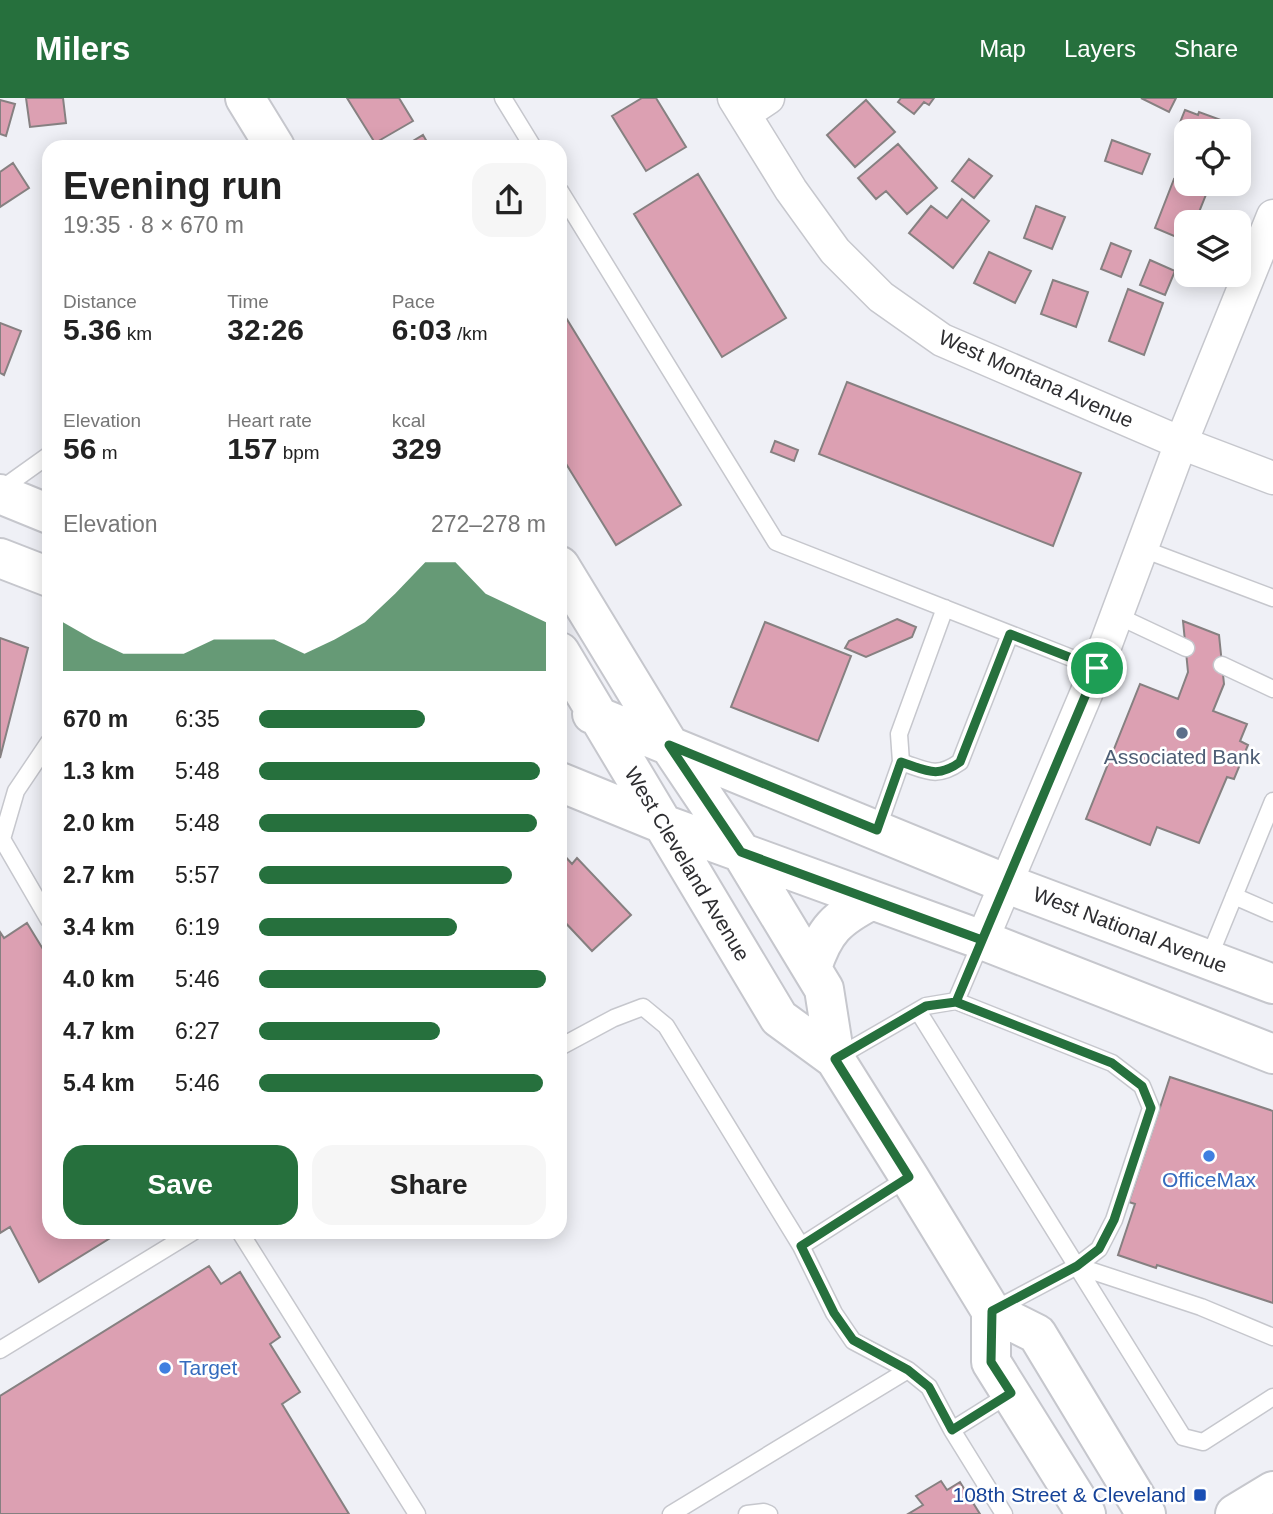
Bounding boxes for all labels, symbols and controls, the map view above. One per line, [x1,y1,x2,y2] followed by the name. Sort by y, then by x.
[35,30,130,67] text: Milers
[979,35,1026,62] text: Map
[1064,35,1136,62] text: Layers
[1174,35,1238,62] text: Share
[1174,119,1251,287] map controls
[1174,119,1251,196] button: locate
[472,163,546,237] button: share
[63,165,283,207] text: Evening run
[1174,210,1251,287] button: layers
[63,212,244,238] text: 19:35 · 8 × 670 m
[63,291,137,312] text: Distance
[227,291,269,312] text: Time
[392,291,435,312] text: Pace
[63,313,121,346] text: 5.36
[227,313,304,346] text: 32:26
[392,313,452,346] text: 6:03
[121,323,152,344] text: km
[452,323,488,344] text: /km
[935,325,1137,432] street label: West Montana Avenue
[63,410,141,431] text: Elevation
[227,410,312,431] text: Heart rate
[392,410,425,431] text: kcal
[63,432,96,465] text: 56
[227,432,277,465] text: 157
[392,432,442,465] text: 329
[96,442,117,463] text: m
[277,442,320,463] text: bpm
[63,511,158,537] text: Elevation
[431,511,546,537] text: 272–278 m
[1067,638,1127,698] pin
[1078,649,1116,687] icon: arrive
[63,706,128,732] text: 670 m
[175,706,220,732] text: 6:35
[1174,725,1190,741] marker: Associated Bank
[1104,745,1261,768] place label: Associated Bank
[63,758,135,784] text: 1.3 km
[175,758,220,784] text: 5:48
[620,763,755,965] street label: West Cleveland Avenue
[63,810,135,836] text: 2.0 km
[175,810,220,836] text: 5:48
[63,862,135,888] text: 2.7 km
[175,862,220,888] text: 5:57
[1030,882,1230,977] street label: West National Avenue
[63,914,135,940] text: 3.4 km
[175,914,220,940] text: 6:19
[63,966,135,992] text: 4.0 km
[175,966,220,992] text: 5:46
[63,1018,135,1044] text: 4.7 km
[175,1018,220,1044] text: 6:27
[63,1070,135,1096] text: 5.4 km
[175,1070,220,1096] text: 5:46
[63,1145,298,1225] button: Save
[312,1145,546,1225] button: Share
[1201,1148,1217,1164] marker: OfficeMax
[1162,1168,1257,1191] place label: OfficeMax
[179,1356,238,1379] place label: Target
[157,1360,173,1376] marker: Target
[953,1483,1186,1506] place label: 108th Street & Cleveland
[1192,1487,1208,1503] marker: 108th Street & Cleveland

